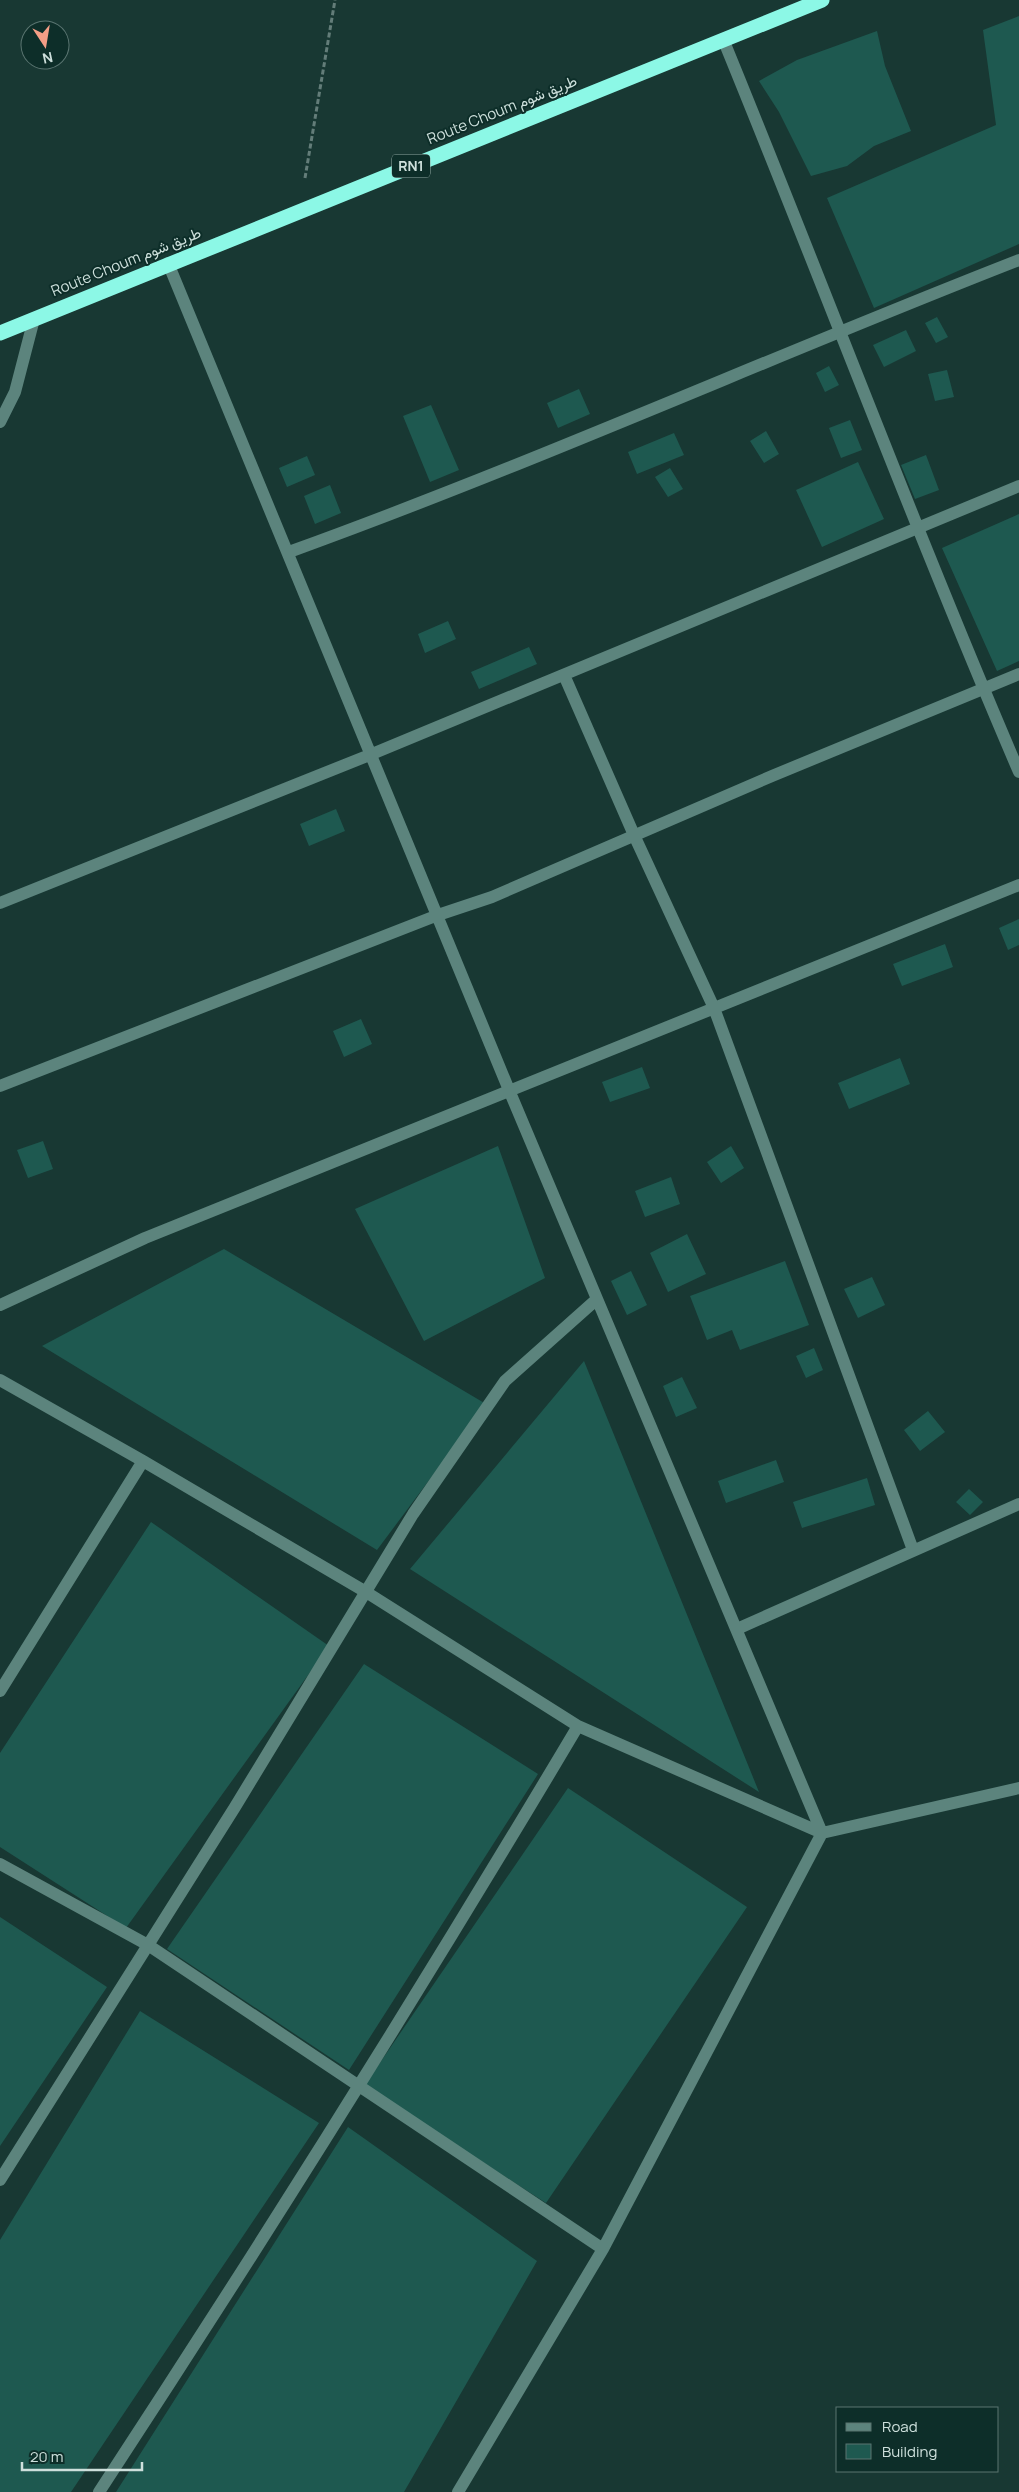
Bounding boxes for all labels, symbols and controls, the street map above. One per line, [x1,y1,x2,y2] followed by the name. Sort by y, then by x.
[20,20,70,70] north arrow
[41,48,55,69] text: N
[424,70,580,149] street label: Route Choum طريق شوم
[392,154,430,178] road number: RN1
[48,222,204,301] street label: Route Choum طريق شوم
[836,2407,999,2472] legend
[882,2416,918,2437] text: Road
[22,2440,142,2472] scale bar
[882,2441,937,2462] text: Building
[30,2446,63,2467] text: 20 m

